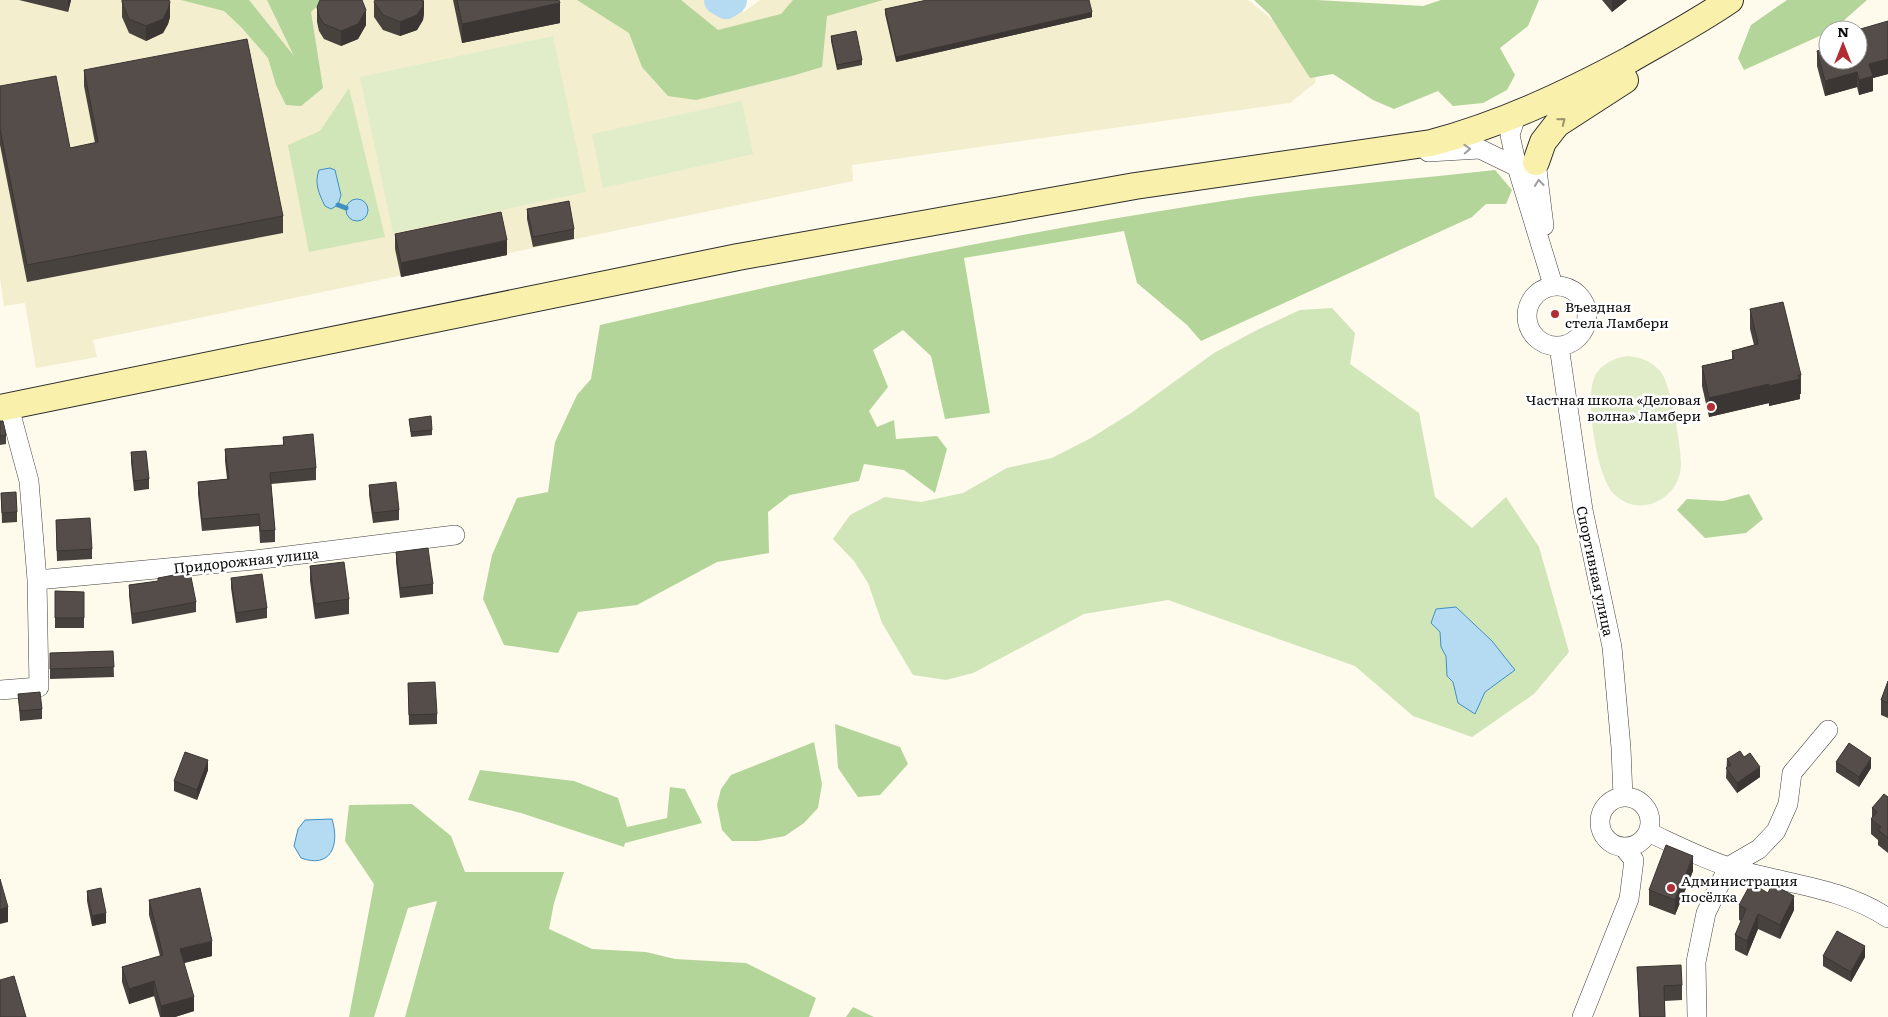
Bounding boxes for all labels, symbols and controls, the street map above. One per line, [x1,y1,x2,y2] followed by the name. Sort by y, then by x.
[1818,20,1868,70] north arrow
[1837,21,1849,41] text: N
[1556,118,1565,127] one-way arrow
[1464,144,1472,155] one-way arrow
[1534,179,1545,187] one-way arrow
[1565,296,1669,332] place label: Въездная стела Ламбери
[1549,308,1561,320] marker: Въездная стела Ламбери
[1526,389,1701,425] place label: Частная школа «Деловая волна» Ламбери
[1705,401,1717,413] marker: Частная школа «Деловая волна» Ламбери
[1572,504,1620,638] street label: Спортивная улица
[172,542,320,578] street label: Придорожная улица
[1681,870,1798,906] place label: Администрация посёлка
[1665,882,1677,894] marker: Администрация посёлка

